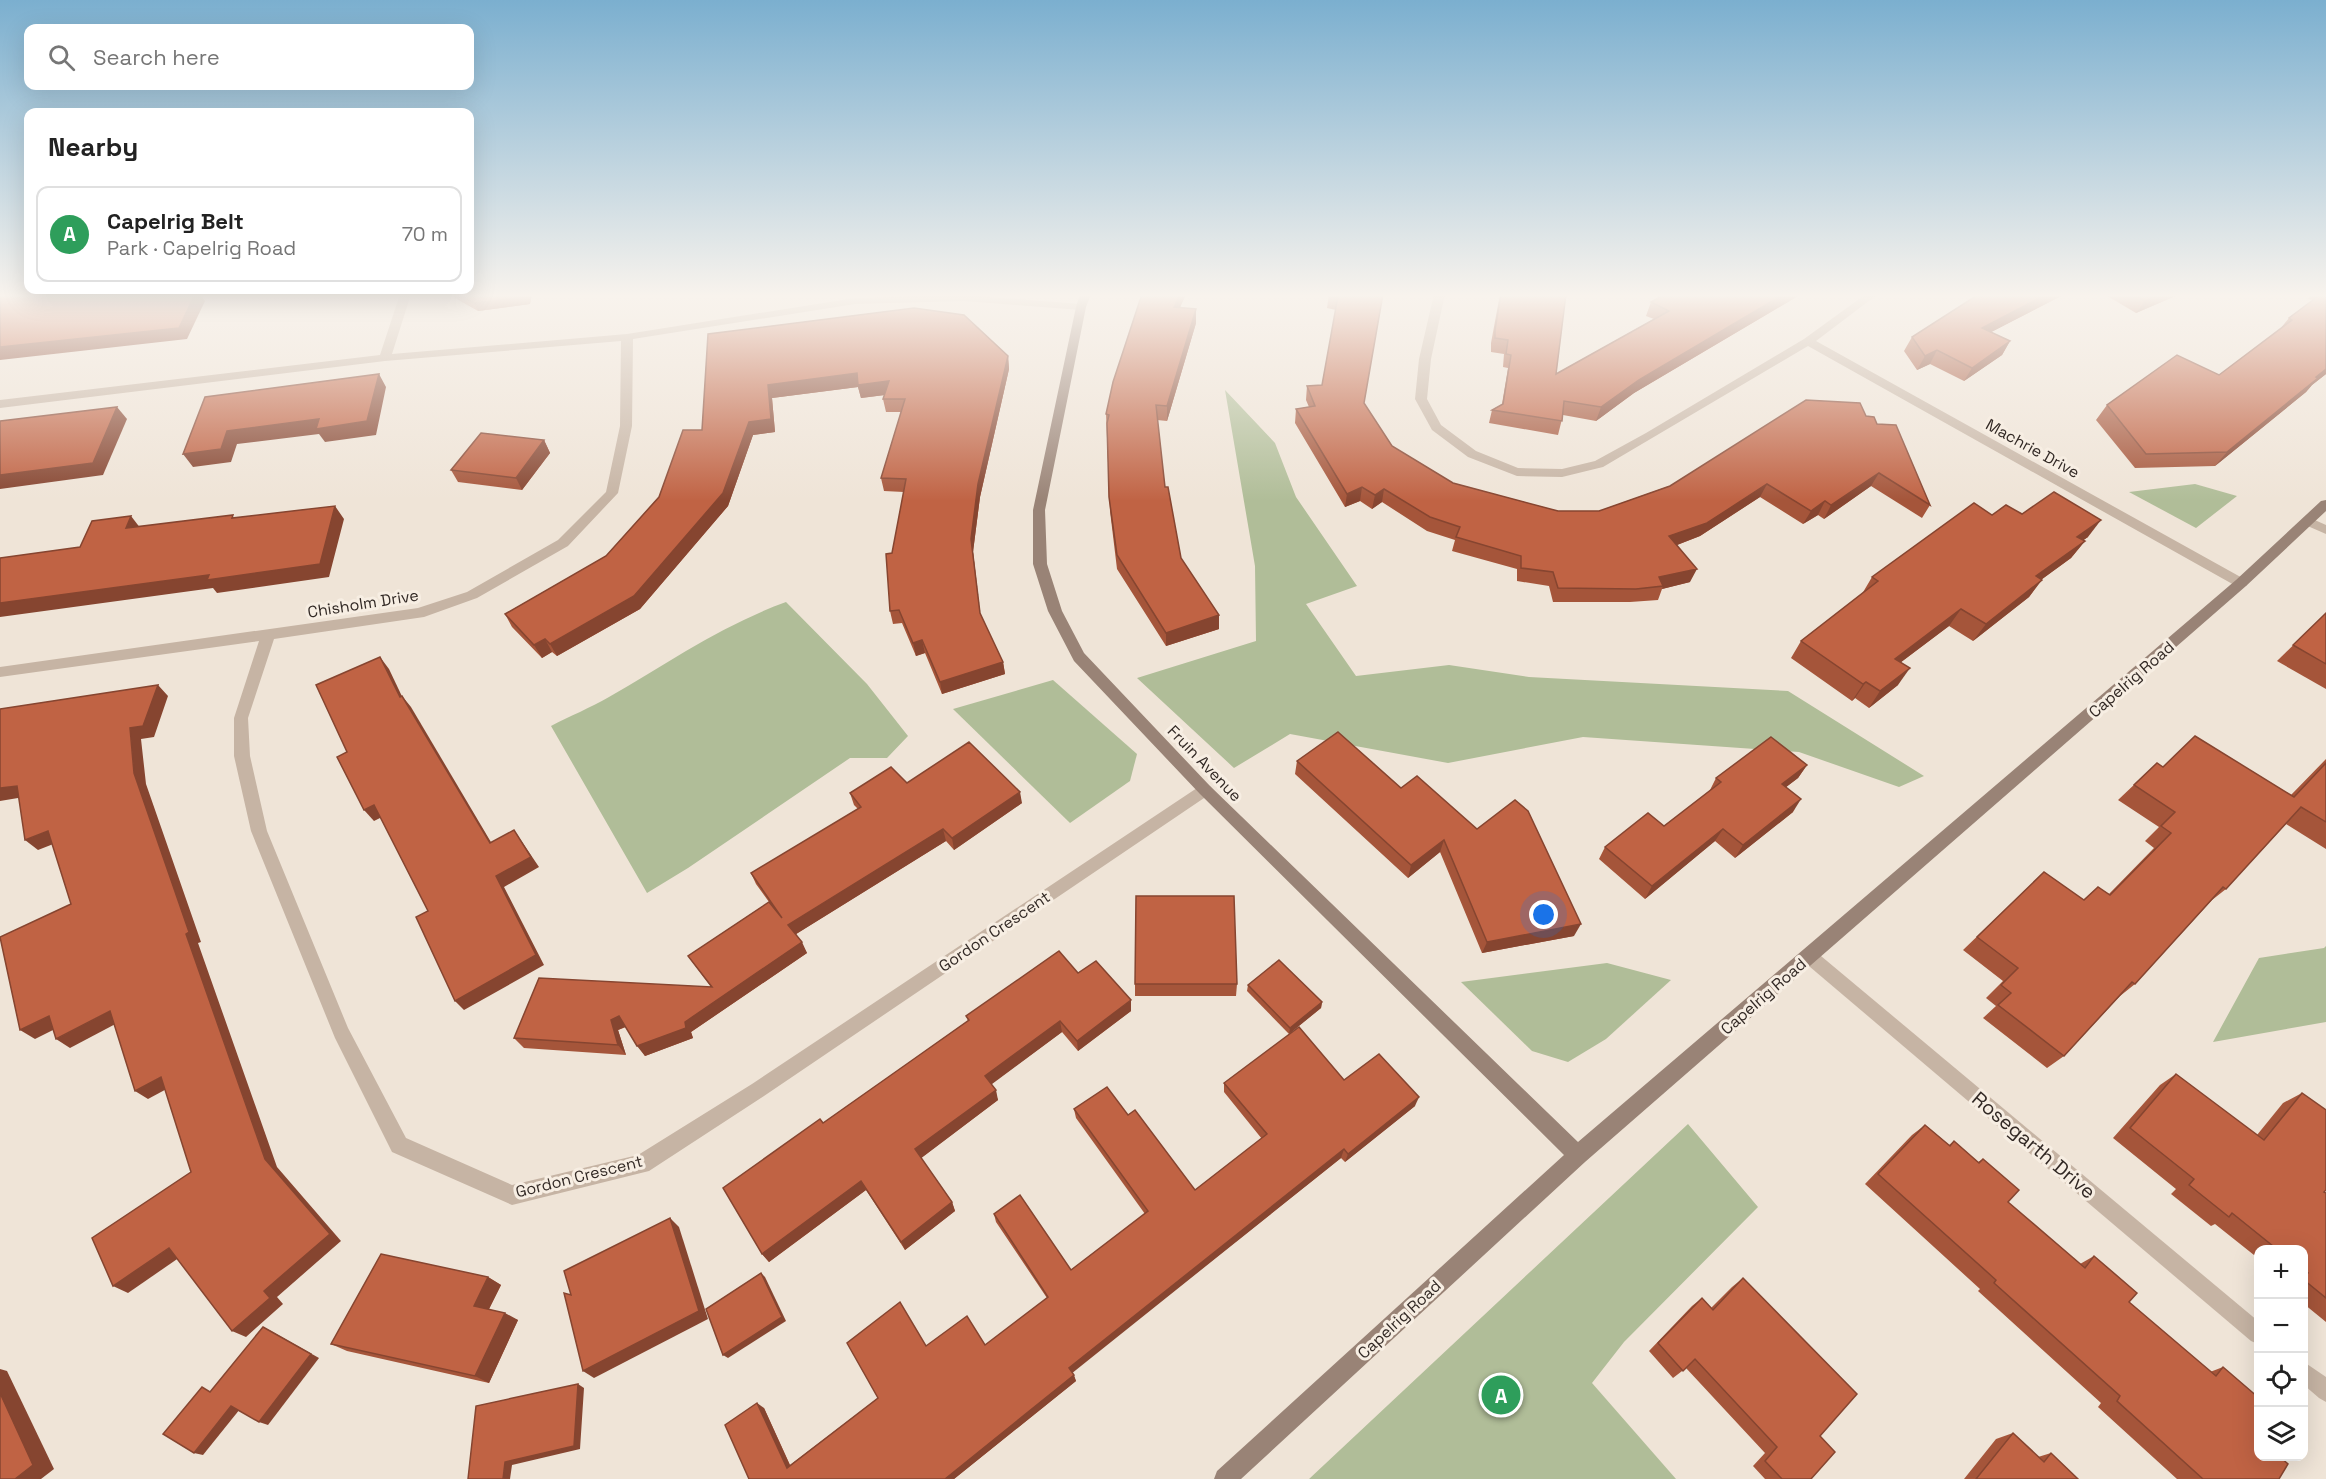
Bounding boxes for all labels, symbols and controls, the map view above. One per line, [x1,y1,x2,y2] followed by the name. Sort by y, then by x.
[24,24,474,90] search box
[45,41,78,74] icon: search
[93,43,220,71] text: Search here
[48,130,138,164] text: Nearby
[107,207,244,235] text: Capelrig Belt
[63,221,76,247] text: A
[402,221,448,247] text: 70 m
[107,235,296,261] text: Park · Capelrig Road
[1982,414,2083,483] street label: Machrie Drive
[306,584,420,623] street label: Chisholm Drive
[2084,636,2179,722] street label: Capelrig Road
[1163,721,1246,806] street label: Fruin Avenue
[934,886,1054,977] street label: Gordon Crescent
[1529,900,1558,929] your location
[1716,953,1811,1039] street label: Capelrig Road
[1967,1086,2101,1204] street label: Rosegarth Drive
[513,1151,645,1202] street label: Gordon Crescent
[2254,1245,2308,1461] map controls
[2254,1245,2308,1299] button: +
[1353,1275,1446,1363] street label: Capelrig Road
[2254,1299,2308,1353] button: −
[2254,1353,2308,1407] button: locate
[1482,1372,1520,1418] pin: A
[2254,1407,2308,1461] button: layers

